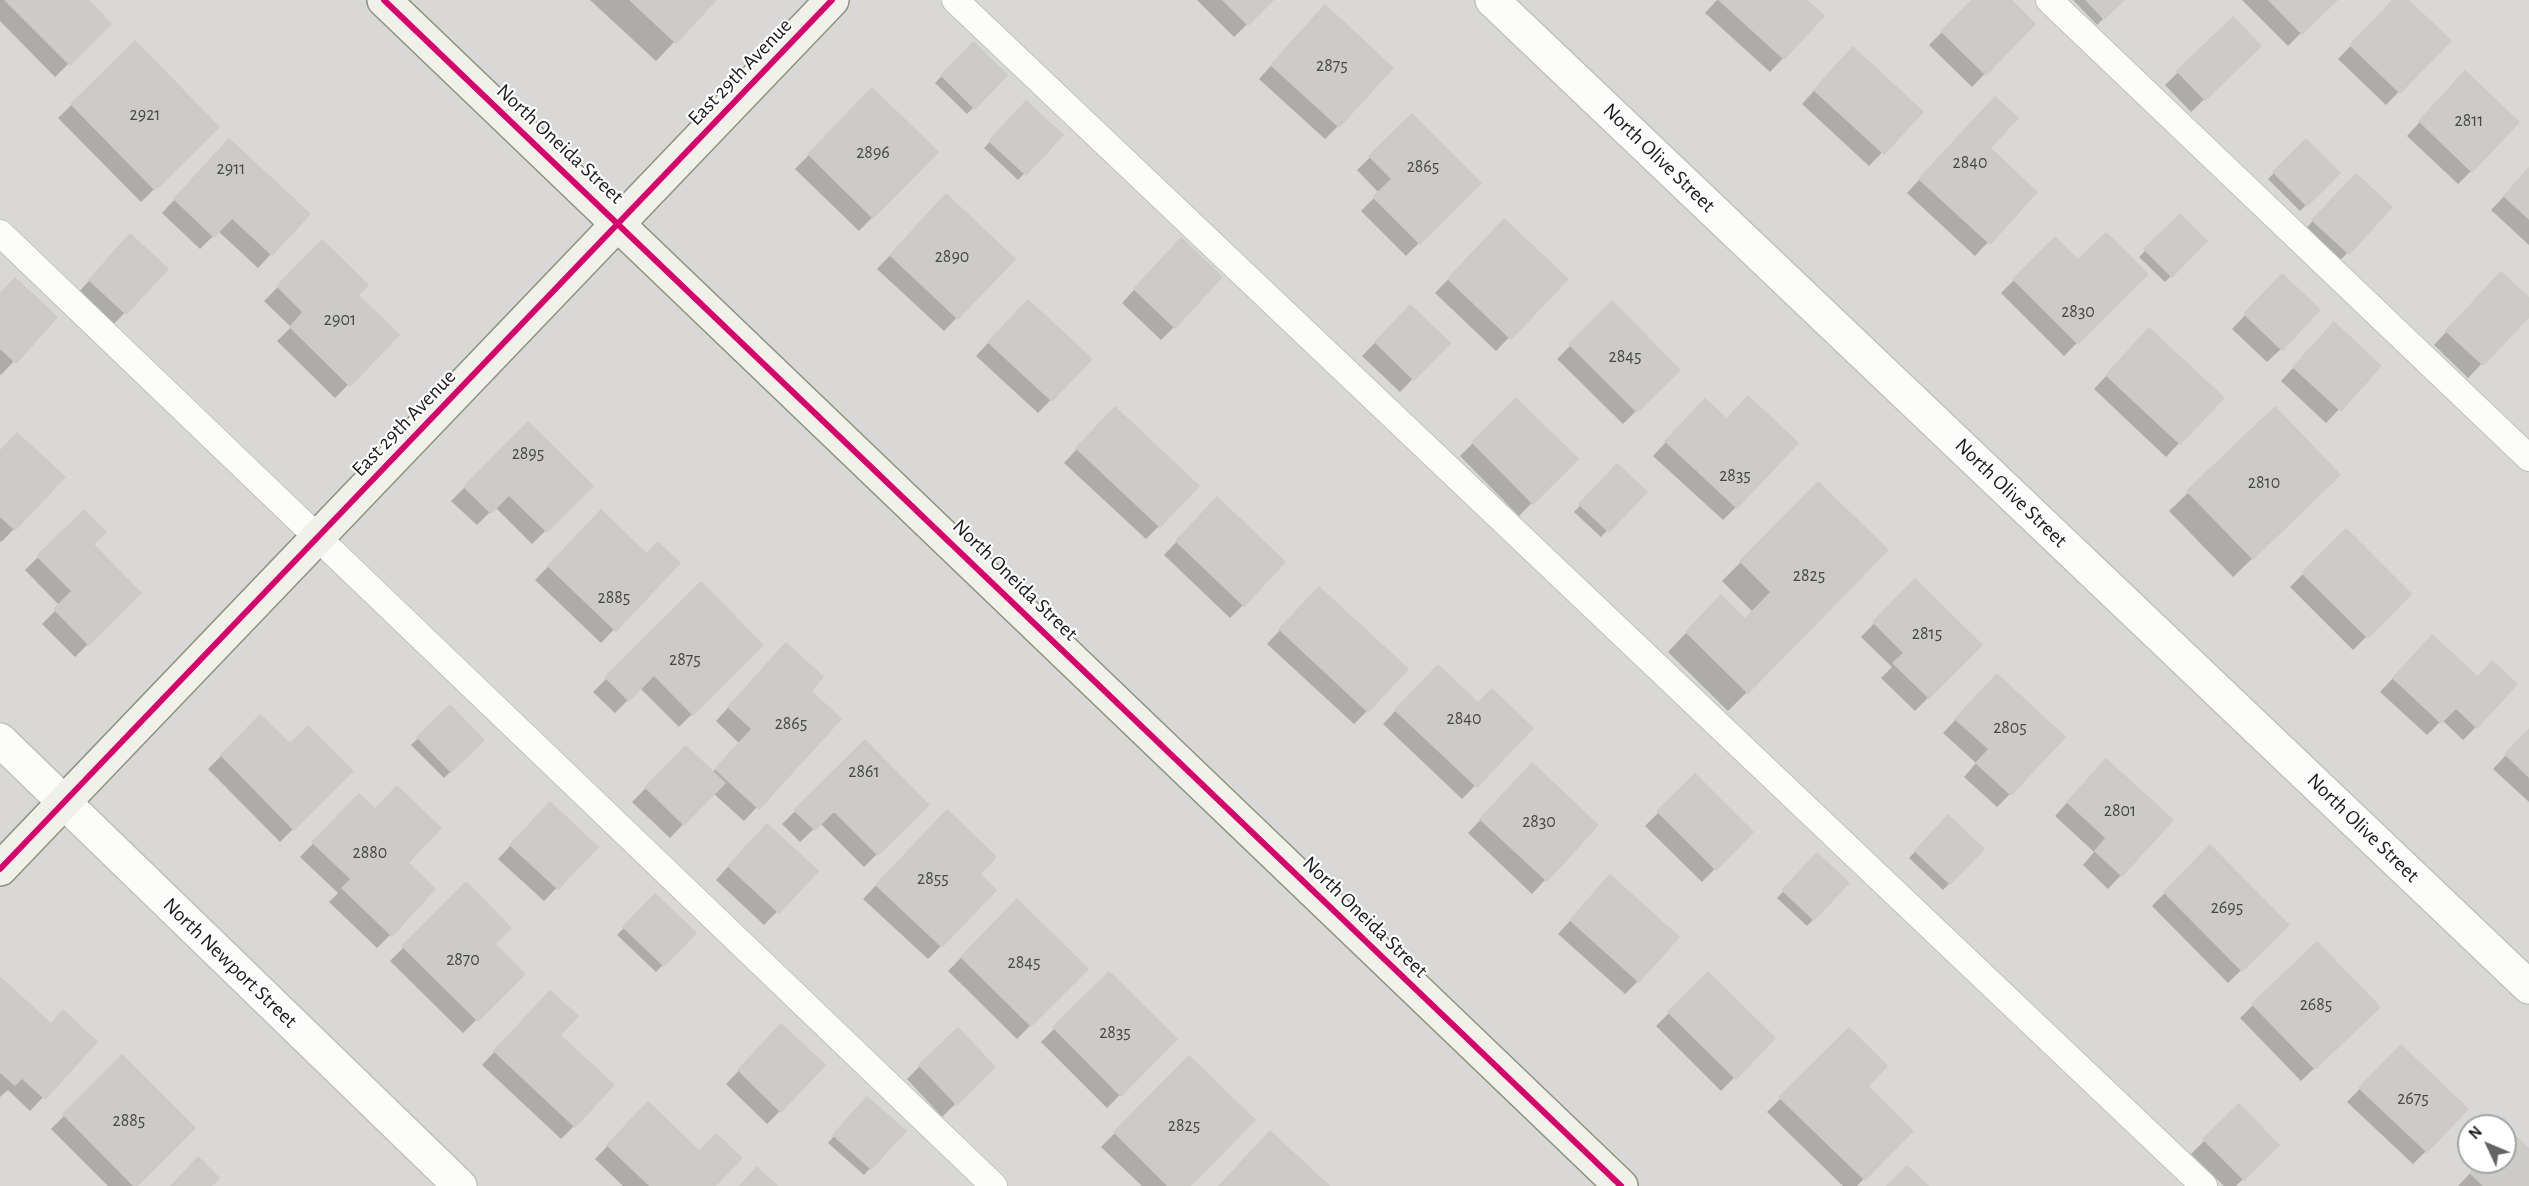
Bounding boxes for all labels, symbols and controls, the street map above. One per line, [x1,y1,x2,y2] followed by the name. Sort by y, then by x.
[683,13,797,131] street label: East 29th Avenue
[1316,55,1348,77] house number: 2875
[491,79,629,209] street label: North Oneida Street
[1598,98,1720,218] street label: North Olive Street
[129,104,161,126] house number: 2921
[2454,110,2484,132] house number: 2811
[856,142,890,164] house number: 2896
[1953,152,1987,174] house number: 2840
[1407,156,1439,178] house number: 2865
[216,158,246,180] house number: 2911
[935,246,969,268] house number: 2890
[2061,301,2095,323] house number: 2830
[324,309,356,331] house number: 2901
[1609,346,1641,368] house number: 2845
[347,364,461,482] street label: East 29th Avenue
[1950,433,2072,553] street label: North Olive Street
[512,443,544,465] house number: 2895
[1719,465,1751,487] house number: 2835
[2248,472,2280,494] house number: 2810
[947,514,1083,646] street label: North Oneida Street
[1793,565,1825,587] house number: 2825
[598,587,630,609] house number: 2885
[1912,623,1942,645] house number: 2815
[669,649,701,671] house number: 2875
[1447,708,1481,730] house number: 2840
[775,713,807,735] house number: 2865
[1993,717,2027,739] house number: 2805
[848,761,880,783] house number: 2861
[2302,768,2424,888] street label: North Olive Street
[2104,800,2136,822] house number: 2801
[1522,811,1556,833] house number: 2830
[353,842,387,864] house number: 2880
[1297,851,1433,983] street label: North Oneida Street
[917,868,949,890] house number: 2855
[158,893,302,1033] street label: North Newport Street
[2211,897,2243,919] house number: 2695
[446,949,480,971] house number: 2870
[1008,952,1040,974] house number: 2845
[2300,994,2332,1016] house number: 2685
[1099,1022,1131,1044] house number: 2835
[2397,1088,2429,1110] house number: 2675
[113,1110,145,1132] house number: 2885
[2457,1114,2517,1174] north arrow
[1168,1115,1200,1137] house number: 2825
[2466,1123,2485,1142] text: N

